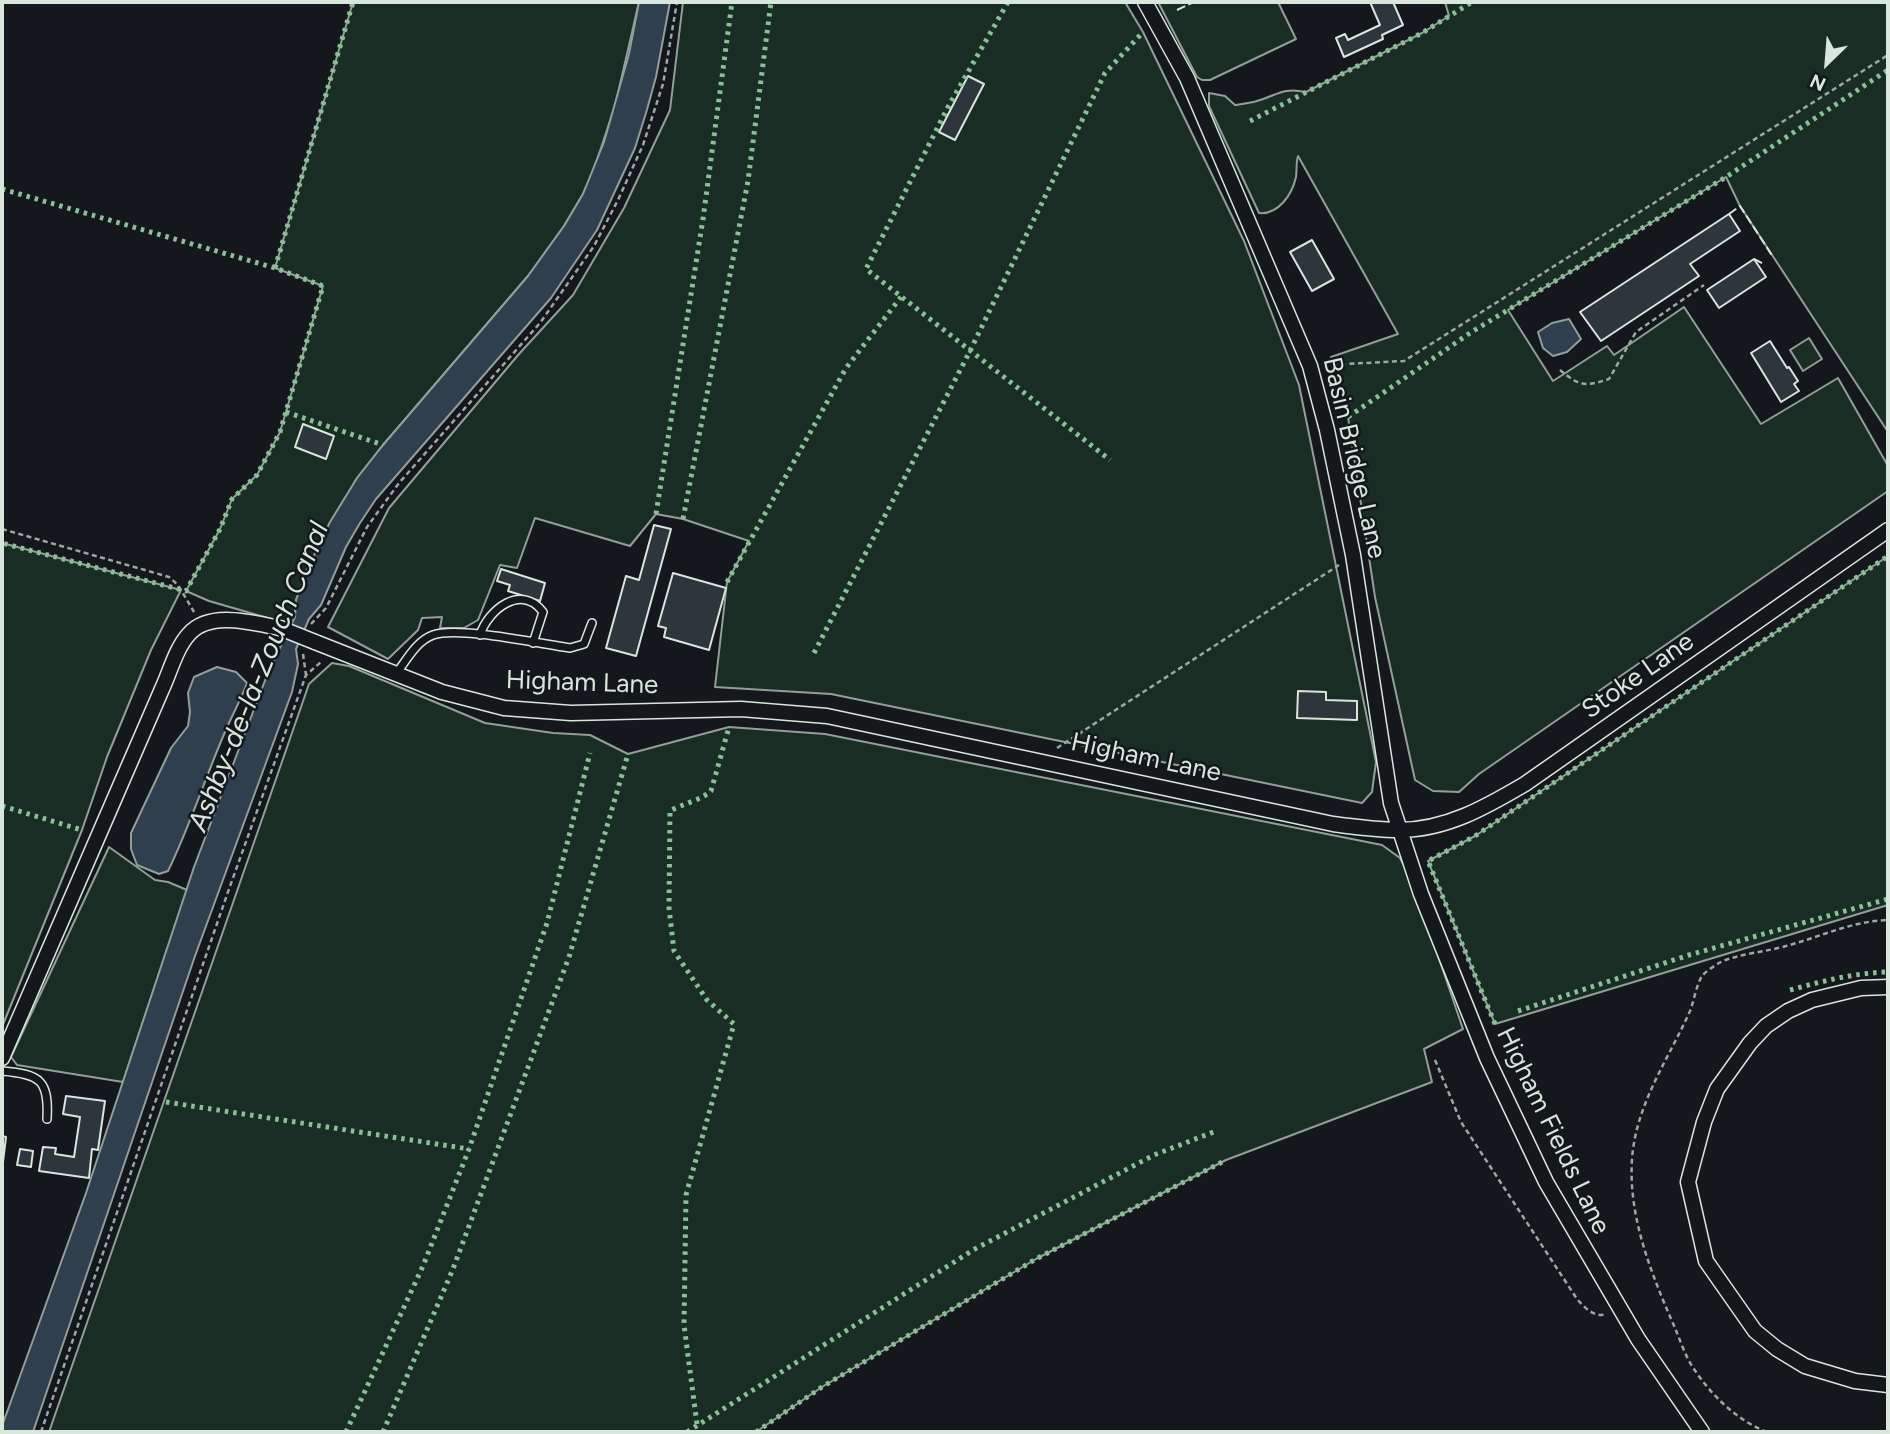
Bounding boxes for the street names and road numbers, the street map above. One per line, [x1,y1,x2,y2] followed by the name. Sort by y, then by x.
[1316,354,1392,562] street label: Basin Bridge Lane
[1576,626,1700,726] street label: Stoke Lane
[505,665,659,701] street label: Higham Lane
[1068,727,1224,789] street label: Higham Lane
[1489,1022,1617,1240] street label: Higham Fields Lane

